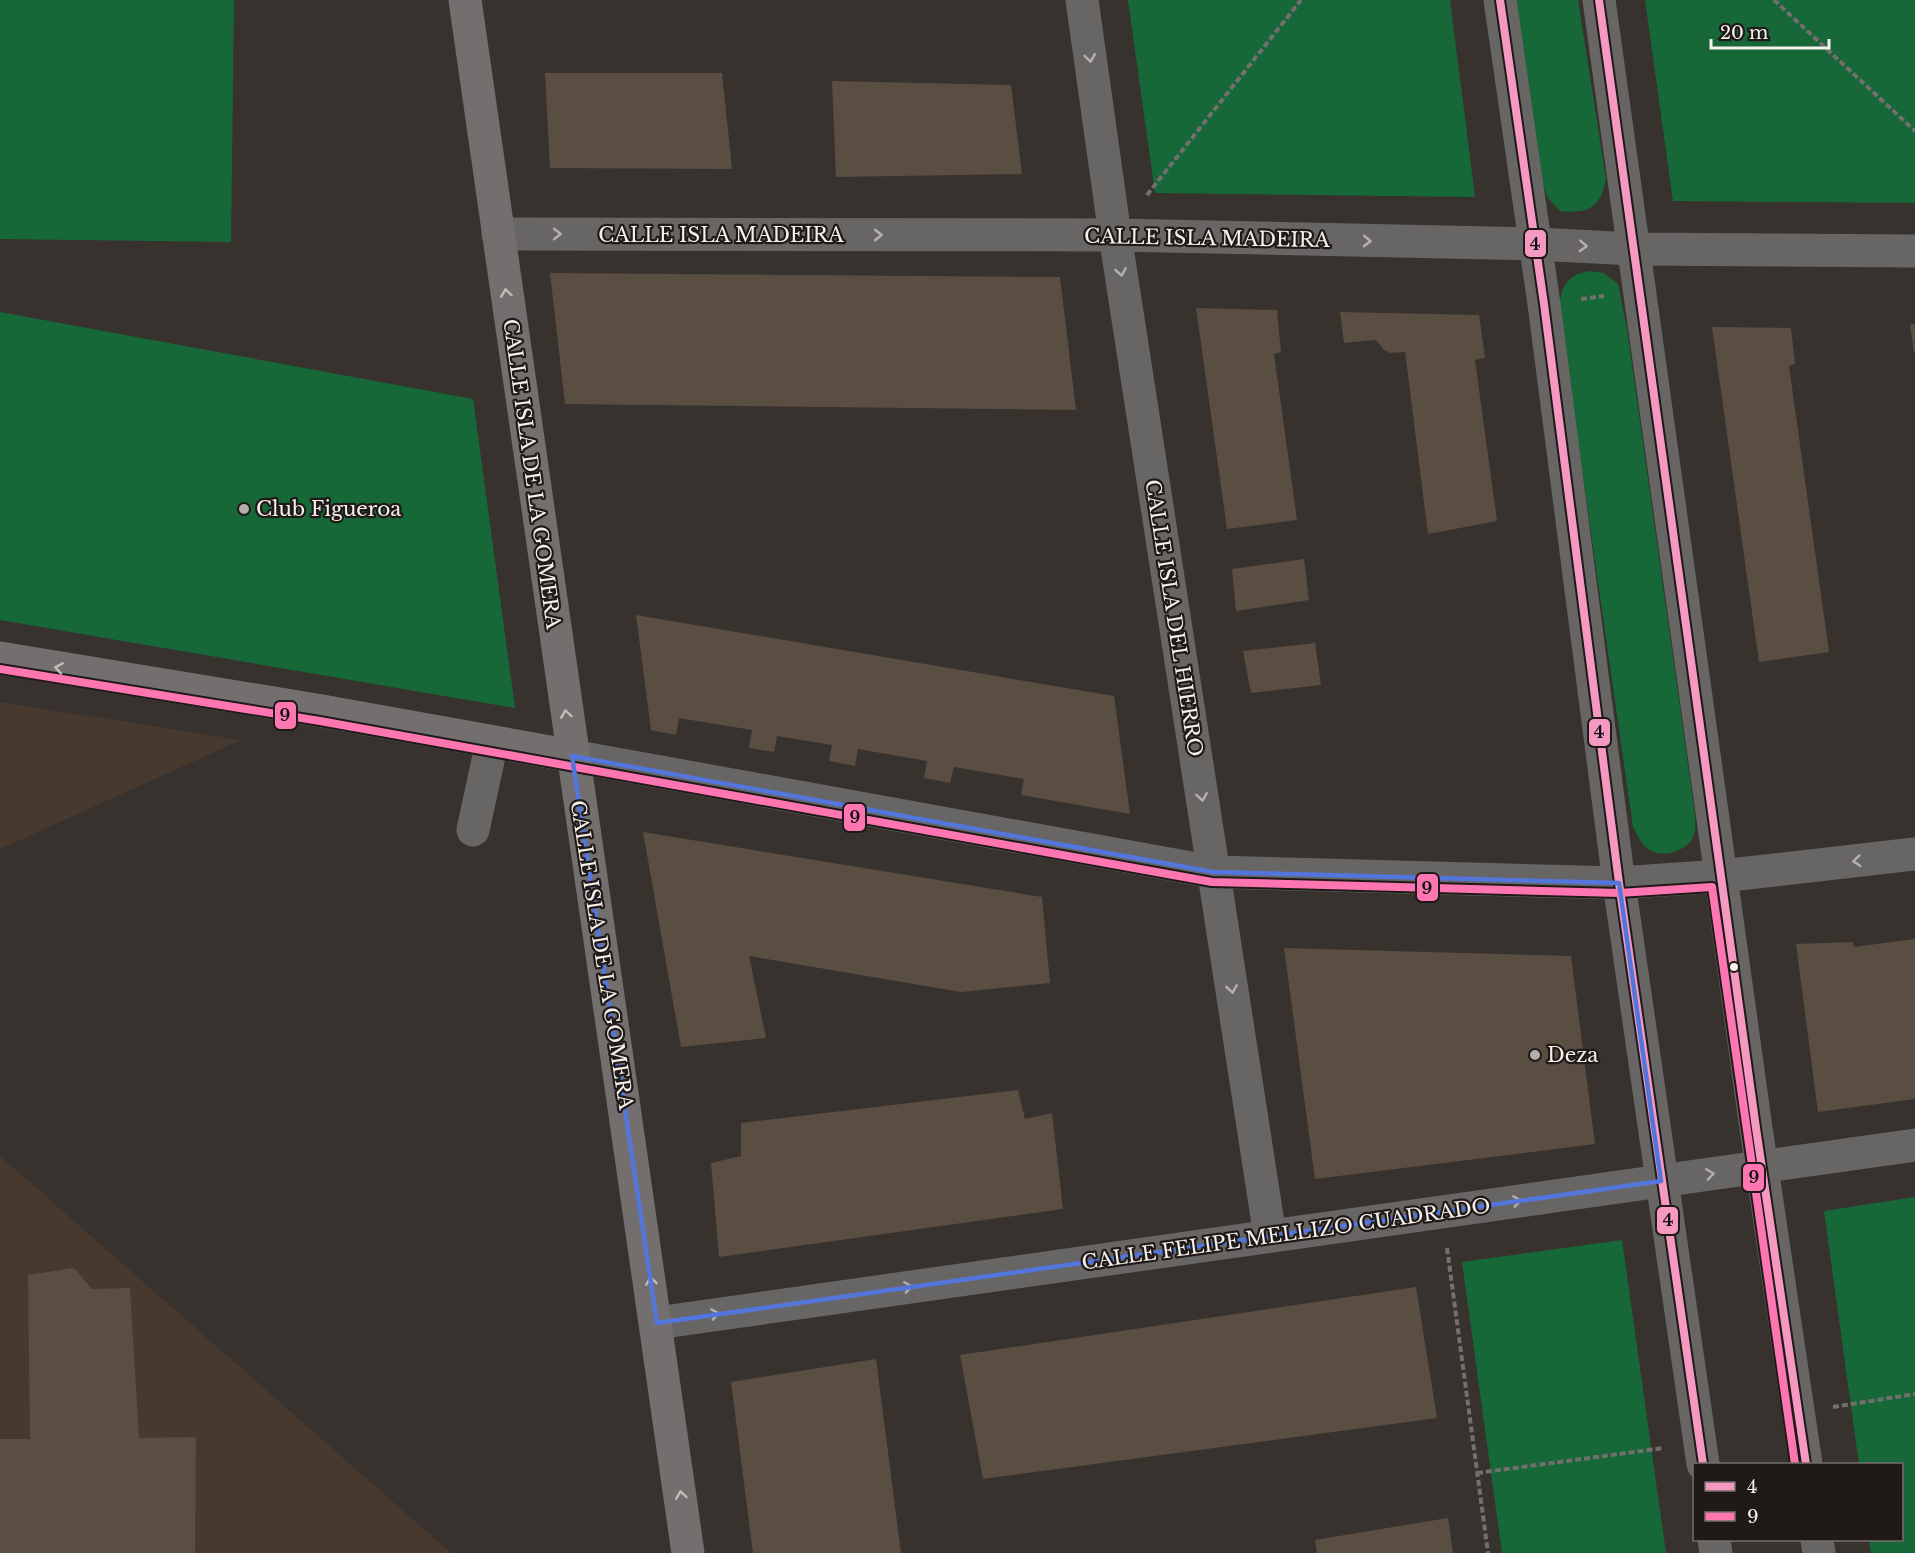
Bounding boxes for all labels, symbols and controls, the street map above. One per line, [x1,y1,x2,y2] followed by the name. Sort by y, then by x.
[1711,12,1830,50] scale bar
[1720,22,1768,44] text: 20 m
[1084,53,1096,63] one-way arrow
[598,223,844,247] street label: CALLE ISLA MADEIRA
[1084,224,1331,252] street label: CALLE ISLA MADEIRA
[552,228,561,240] one-way arrow
[873,229,882,241] one-way arrow
[1524,229,1547,258] line badge: 4
[1362,234,1371,247] one-way arrow
[1530,234,1540,254] text: 4
[1578,240,1587,253] one-way arrow
[1114,266,1127,276] one-way arrow
[501,288,513,297] one-way arrow
[498,317,566,631] street label: CALLE ISLA DE LA GOMERA
[1140,478,1208,758] street label: CALLE ISLA DEL HIERRO
[256,497,402,521] place label: Club Figueroa
[237,502,251,516] marker: Club Figueroa
[54,662,64,675] one-way arrow
[274,701,297,730] line badge: 9
[280,705,291,725] text: 9
[561,710,573,719] one-way arrow
[1588,718,1611,747] line badge: 4
[1594,722,1604,742] text: 4
[1195,792,1207,801] one-way arrow
[566,799,638,1112] street label: CALLE ISLA DE LA GOMERA
[843,803,866,832] line badge: 9
[850,807,861,827] text: 9
[1852,854,1861,867] one-way arrow
[1416,873,1439,902] line badge: 9
[1422,878,1433,898] text: 9
[1728,961,1740,973] unlabelled marker
[1225,985,1237,994] one-way arrow
[1547,1043,1599,1067] place label: Deza
[1528,1048,1542,1062] marker: Deza
[1742,1163,1765,1192] line badge: 9
[1749,1167,1760,1187] text: 9
[1706,1168,1715,1180] one-way arrow
[1080,1193,1492,1275] street label: CALLE FELIPE MELLIZO CUADRADO
[1513,1196,1522,1208] one-way arrow
[1656,1206,1679,1235] line badge: 4
[1663,1210,1673,1230] text: 4
[645,1276,658,1286] one-way arrow
[904,1282,913,1294] one-way arrow
[711,1309,720,1321] one-way arrow
[1693,1463,1903,1541] legend
[1747,1476,1758,1498] text: 4
[675,1490,687,1500] one-way arrow
[1747,1506,1759,1528] text: 9

